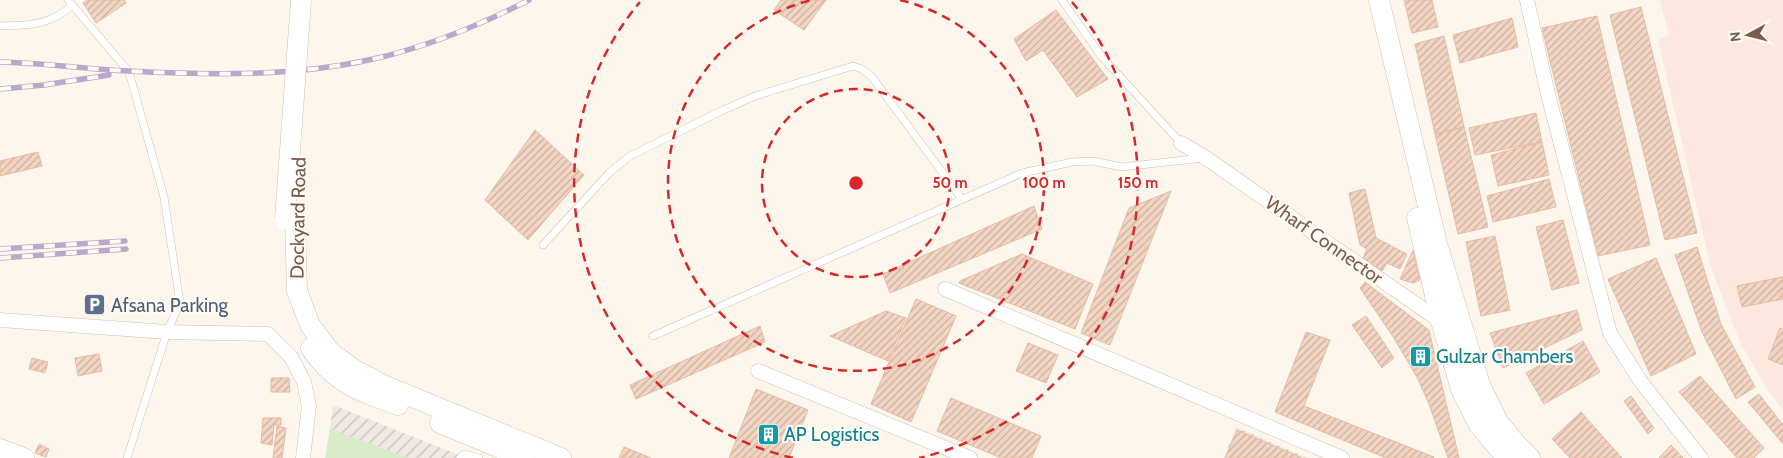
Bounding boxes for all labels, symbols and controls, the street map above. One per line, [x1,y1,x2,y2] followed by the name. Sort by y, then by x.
[1723,10,1773,60] north arrow
[1726,31,1745,43] text: N
[285,157,311,279] street label: Dockyard Road
[847,174,865,192] centre of rings
[932,174,968,192] text: 50 m
[1022,174,1066,192] text: 100 m
[1118,174,1158,192] text: 150 m
[1261,191,1387,289] street label: Wharf Connector
[83,293,107,317] parking icon: Afsana Parking
[111,294,229,317] place label: Afsana Parking
[1408,344,1432,368] building icon: Gulzar Chambers
[1436,345,1573,368] place label: Gulzar Chambers
[756,422,780,446] building icon: AP Logistics
[784,423,879,446] place label: AP Logistics

